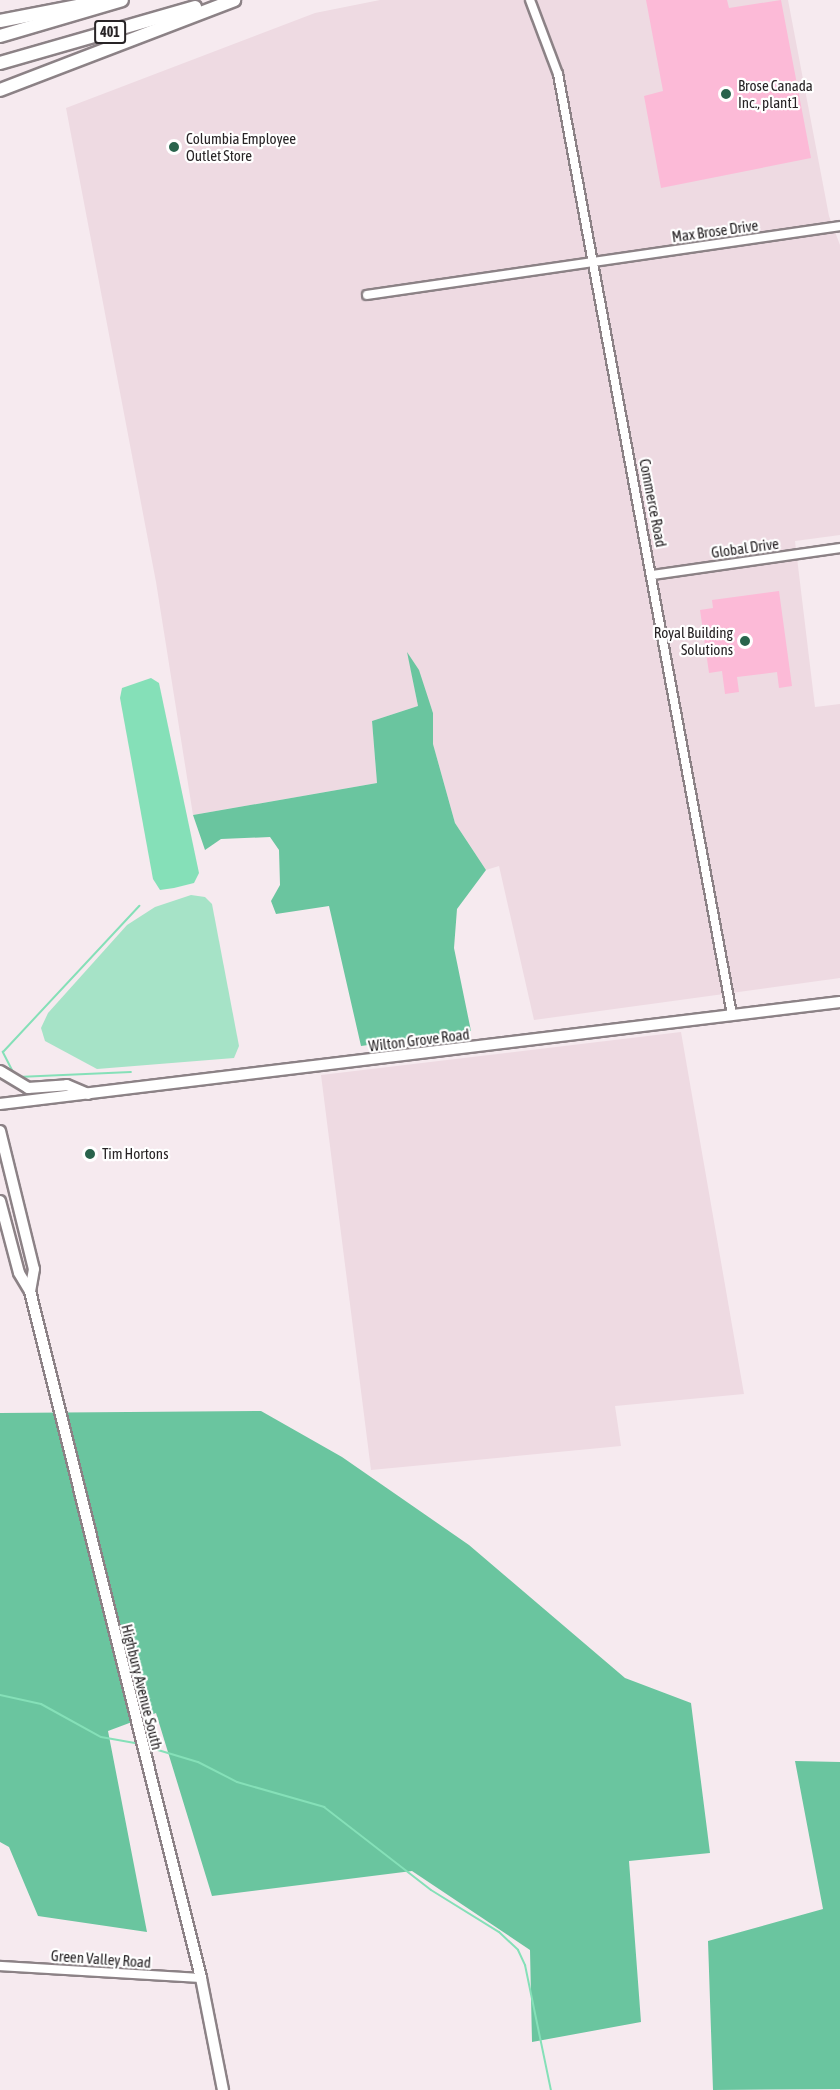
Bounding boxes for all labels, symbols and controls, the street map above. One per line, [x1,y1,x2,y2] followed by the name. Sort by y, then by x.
[94,21,126,43] road number: 401
[738,76,813,111] place label: Brose Canada Inc., plant1
[719,87,733,101] marker: Brose Canada Inc., plant1
[186,129,296,164] place label: Columbia Employee Outlet Store
[167,140,181,154] marker: Columbia Employee Outlet Store
[671,216,759,246] street label: Max Brose Drive
[636,457,670,549] street label: Commerce Road
[710,534,780,562] street label: Global Drive
[654,623,733,658] place label: Royal Building Solutions
[738,634,752,648] marker: Royal Building Solutions
[367,1025,471,1055] street label: Wilton Grove Road
[102,1145,168,1163] place label: Tim Hortons
[83,1147,97,1161] marker: Tim Hortons
[118,1622,166,1752] street label: Highbury Avenue South
[50,1947,152,1971] street label: Green Valley Road

